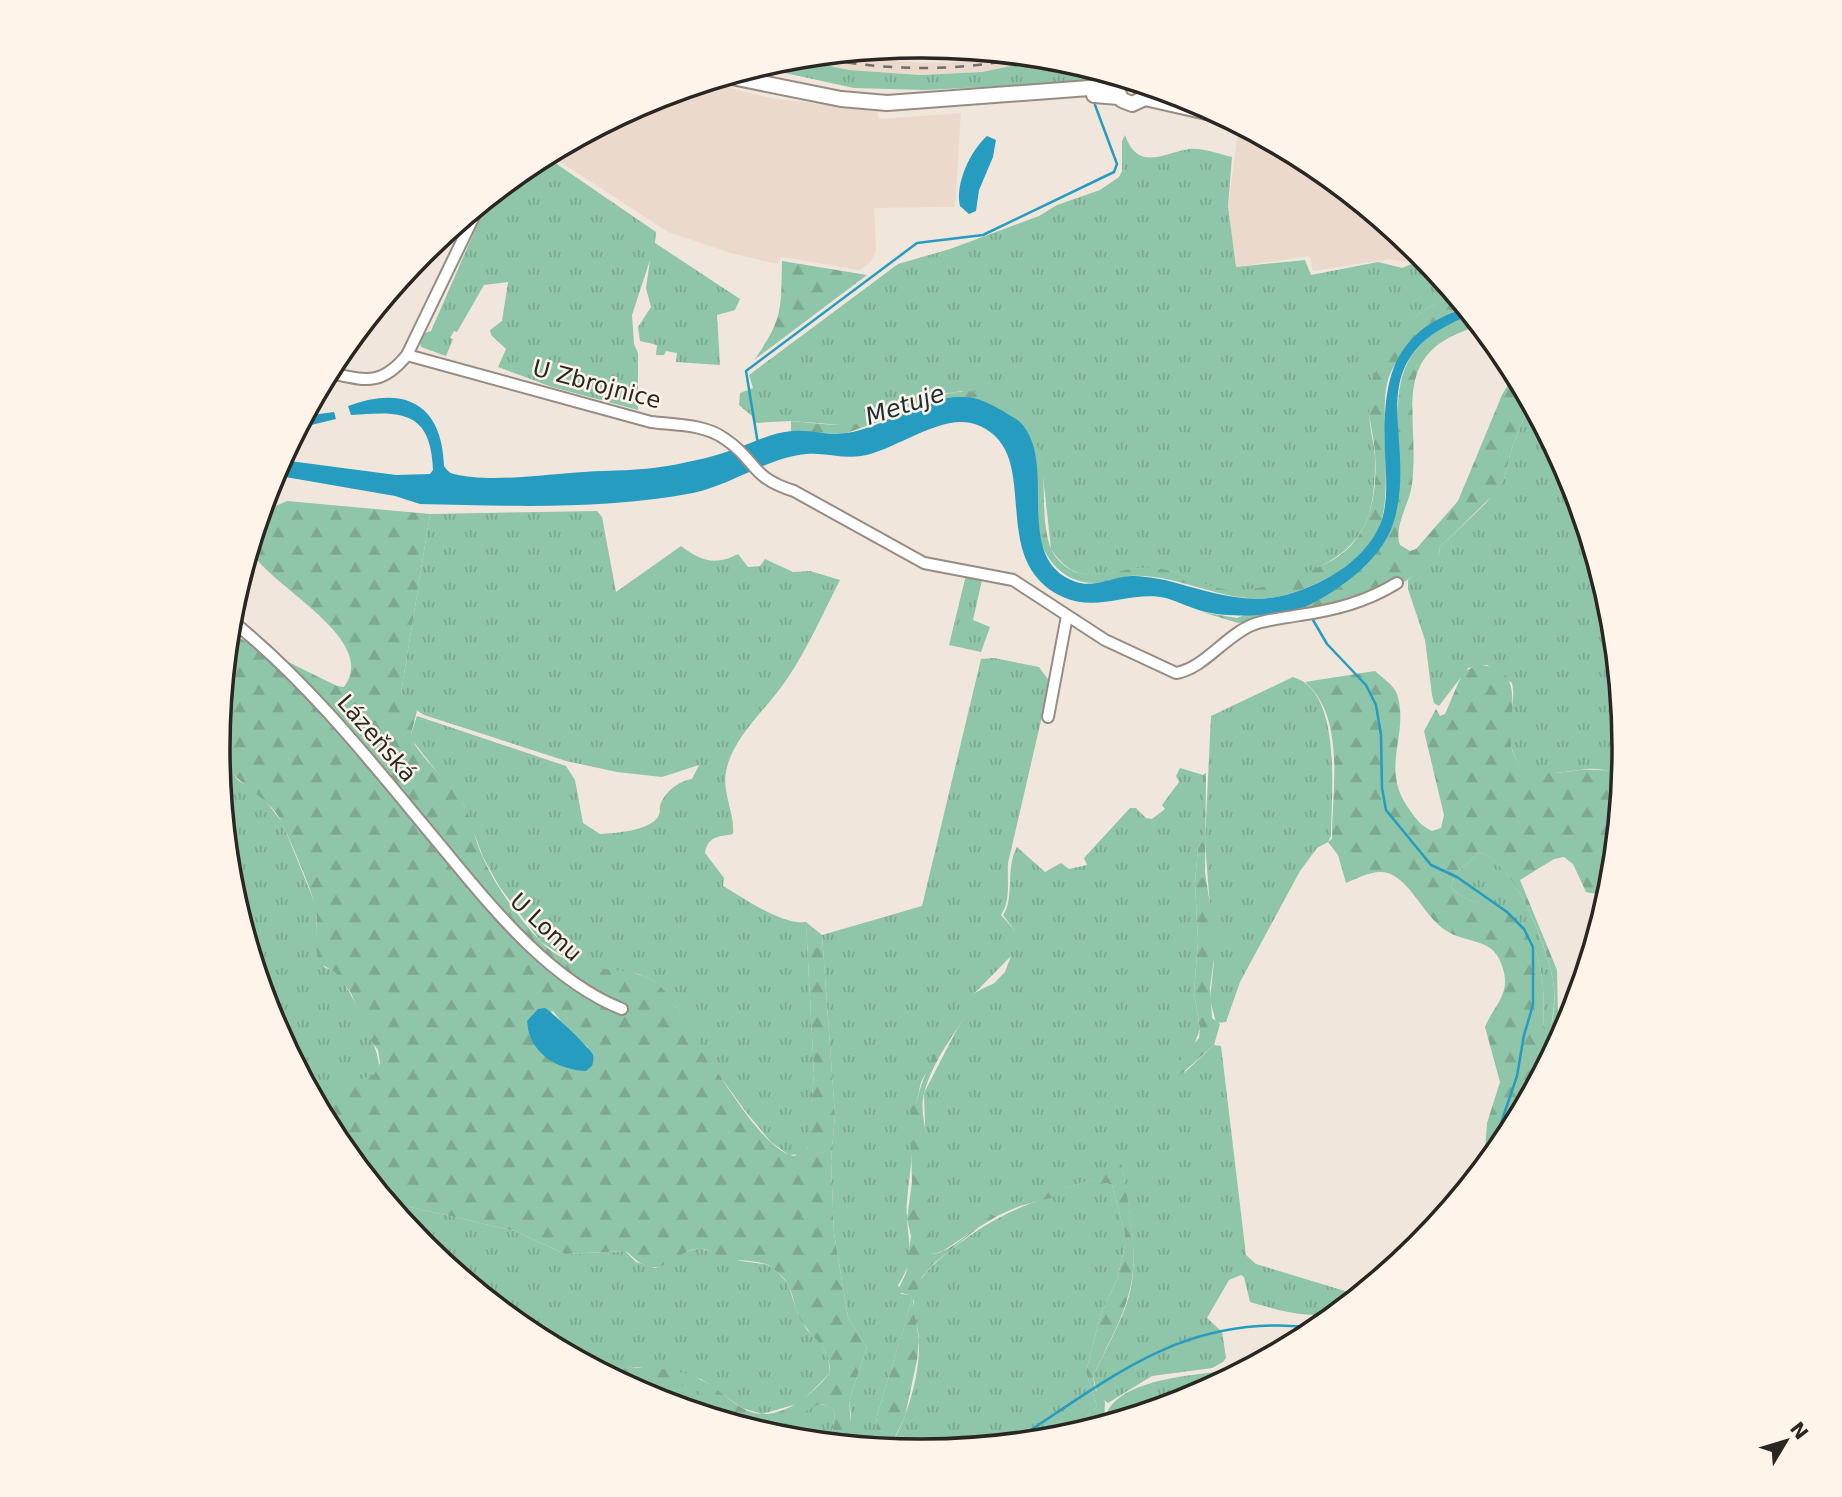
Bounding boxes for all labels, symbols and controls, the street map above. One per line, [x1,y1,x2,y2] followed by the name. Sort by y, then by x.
[530,354,664,414] street label: U Zbrojnice
[862,379,948,431] water label: Metuje
[332,689,422,787] street label: Lázeňská
[505,888,587,966] street label: U Lomu
[1751,1406,1821,1476] north arrow
[1786,1417,1813,1444] text: N

